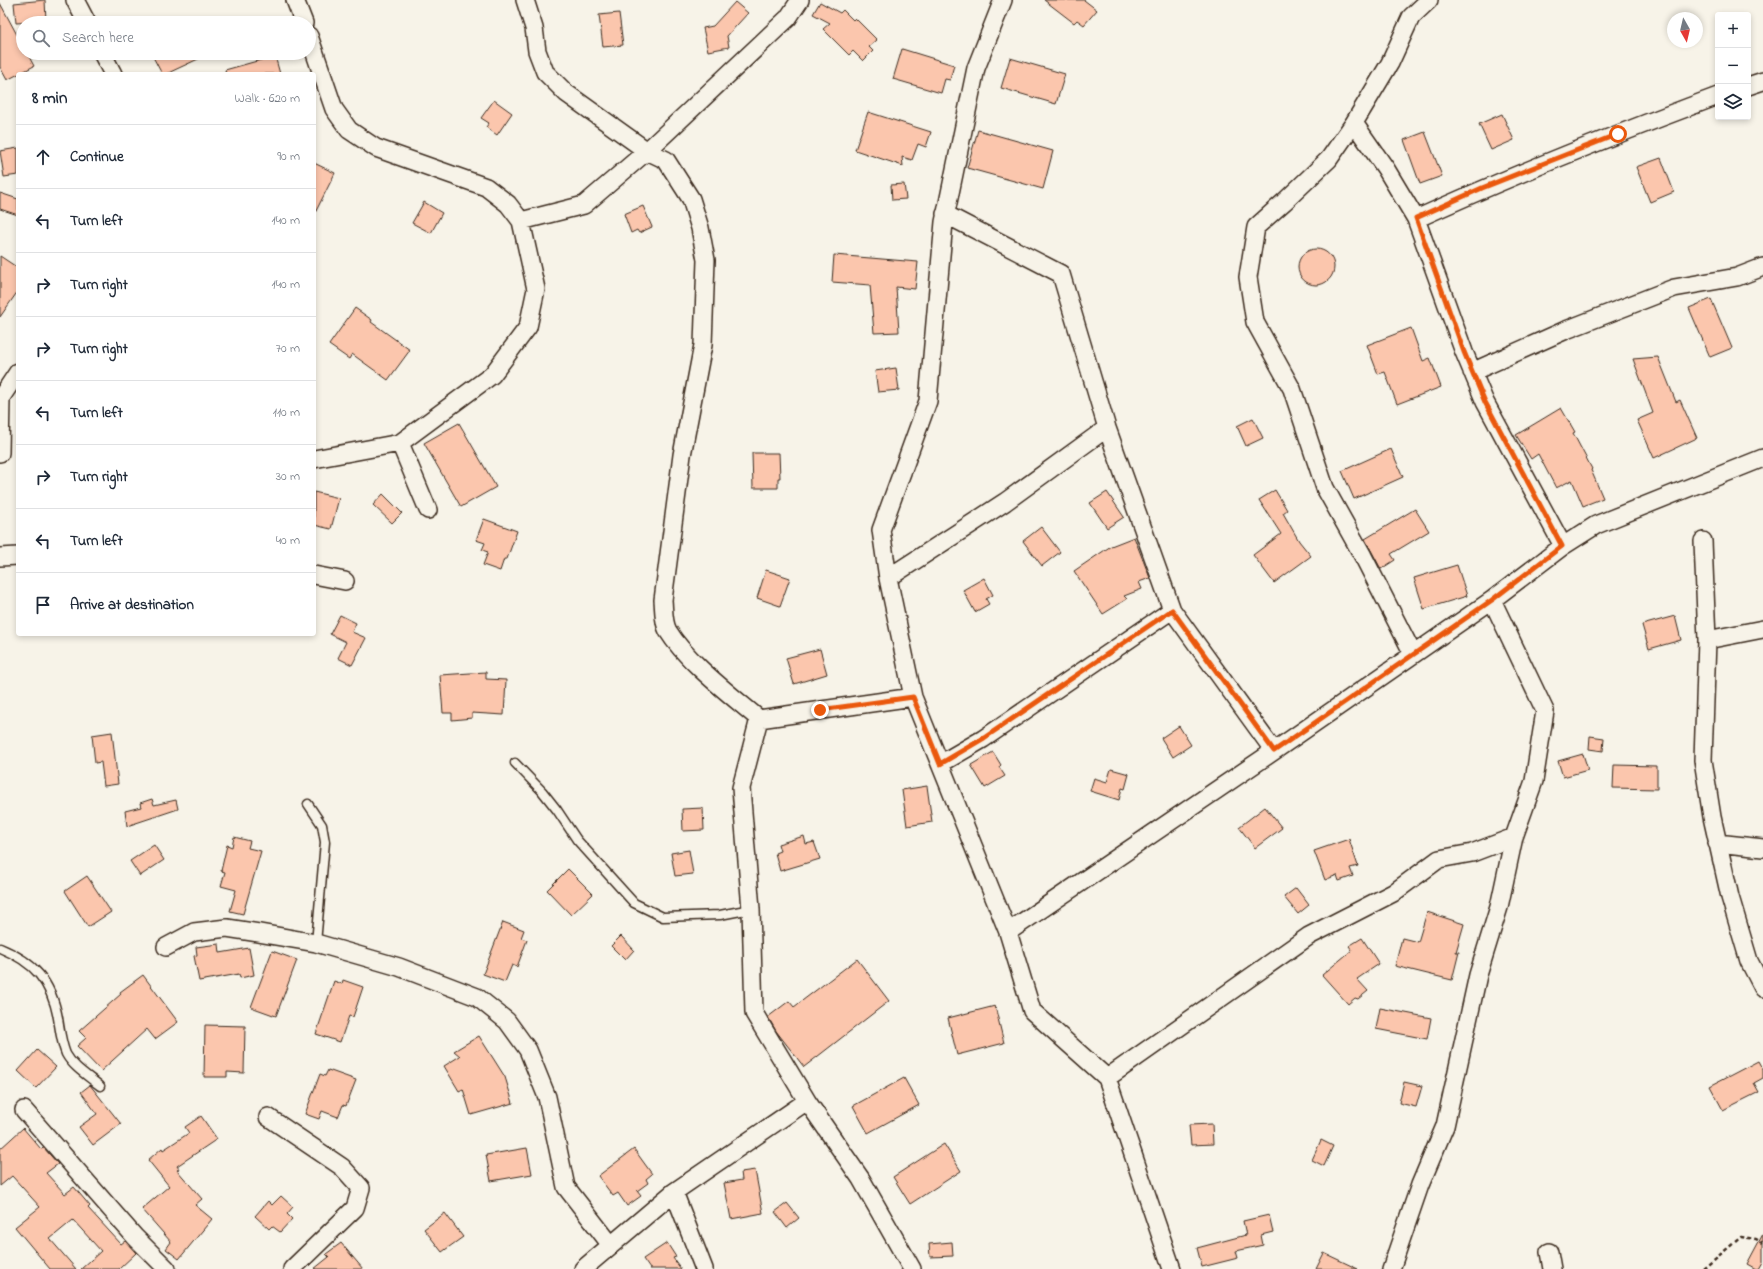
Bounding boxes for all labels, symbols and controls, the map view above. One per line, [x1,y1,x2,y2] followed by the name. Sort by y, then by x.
[1667,12,1703,48] north arrow
[1715,12,1751,120] map controls
[1715,12,1751,48] button: +
[16,16,316,60] search box
[30,27,52,49] icon: search
[62,27,134,49] text: Search here
[1715,48,1751,84] button: −
[1715,84,1751,120] button: layers
[32,86,67,111] text: 8 min
[235,89,300,108] text: Walk · 620 m
[1609,125,1627,143] route start
[32,146,54,168] icon: ahead
[70,146,124,168] text: Continue
[277,147,300,166] text: 90 m
[32,210,54,232] icon: left
[70,210,123,232] text: Turn left
[272,211,300,230] text: 140 m
[32,274,54,296] icon: right
[70,274,128,296] text: Turn right
[272,275,300,294] text: 140 m
[32,338,54,360] icon: right
[70,338,128,360] text: Turn right
[276,339,300,358] text: 70 m
[32,402,54,424] icon: left
[70,402,123,424] text: Turn left
[273,403,300,422] text: 110 m
[32,466,54,488] icon: right
[70,466,128,488] text: Turn right
[276,467,300,486] text: 30 m
[32,530,54,552] icon: left
[70,530,123,552] text: Turn left
[276,531,300,550] text: 40 m
[32,594,54,616] icon: arrive
[70,594,194,616] text: Arrive at destination
[811,701,829,719] route end

